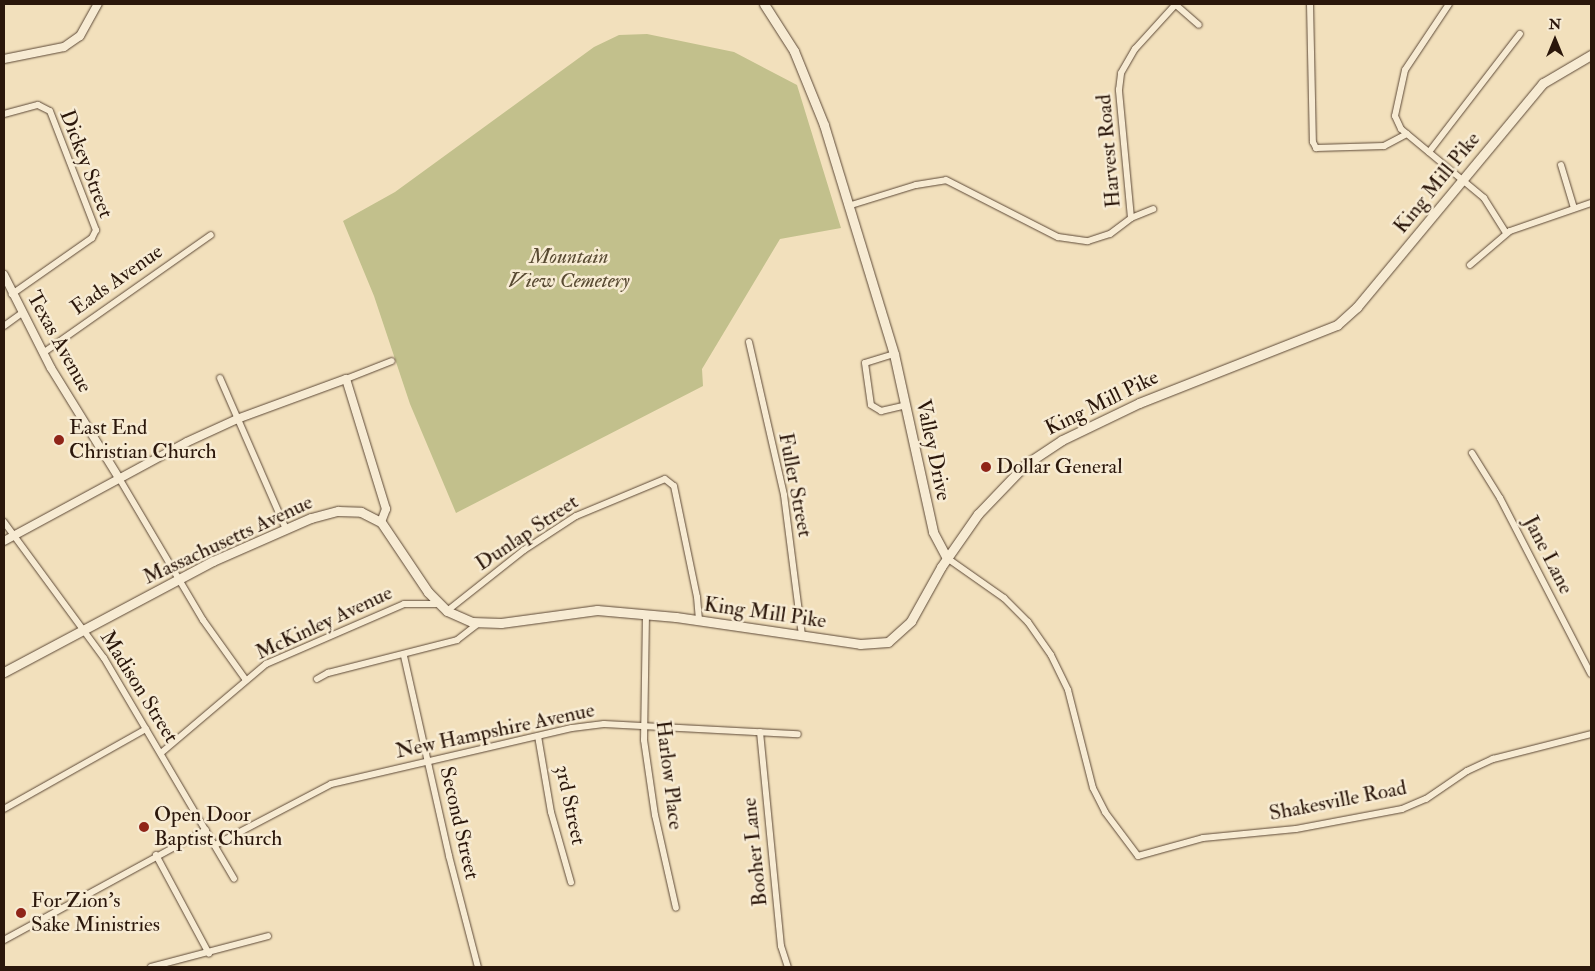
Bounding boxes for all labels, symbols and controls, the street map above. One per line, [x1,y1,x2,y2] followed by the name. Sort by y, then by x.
[1530,15,1580,65] north arrow
[1549,16,1561,33] text: N
[1091,93,1127,209] street label: Harvest Road
[54,106,118,222] street label: Dickey Street
[1388,127,1486,239] street label: King Mill Pike
[66,239,168,321] street label: Eads Avenue
[508,244,630,294] park label: Mountain View Cemetery
[21,287,97,397] street label: Texas Avenue
[1041,365,1163,441] street label: King Mill Pike
[910,397,956,503] street label: Valley Drive
[69,415,217,465] place label: East End Christian Church
[773,431,817,539] street label: Fuller Street
[53,434,65,446] marker: East End Christian Church
[996,454,1123,480] place label: Dollar General
[980,461,992,473] marker: Dollar General
[471,489,583,577] street label: Dunlap Street
[139,490,317,590] street label: Massachusetts Avenue
[1518,512,1578,598] street label: Jane Lane
[252,580,396,666] street label: McKinley Avenue
[702,592,828,634] street label: King Mill Pike
[94,626,184,748] street label: Madison Street
[393,698,597,764] street label: New Hampshire Avenue
[650,719,688,831] street label: Harlow Place
[549,763,591,847] street label: 3rd Street
[434,764,484,882] street label: Second Street
[1267,775,1409,827] street label: Shakesville Road
[737,796,773,908] street label: Booher Lane
[154,802,282,852] place label: Open Door Baptist Church
[138,821,150,833] marker: Open Door Baptist Church
[31,888,160,938] place label: For Zion's Sake Ministries
[15,907,27,919] marker: For Zion's Sake Ministries

